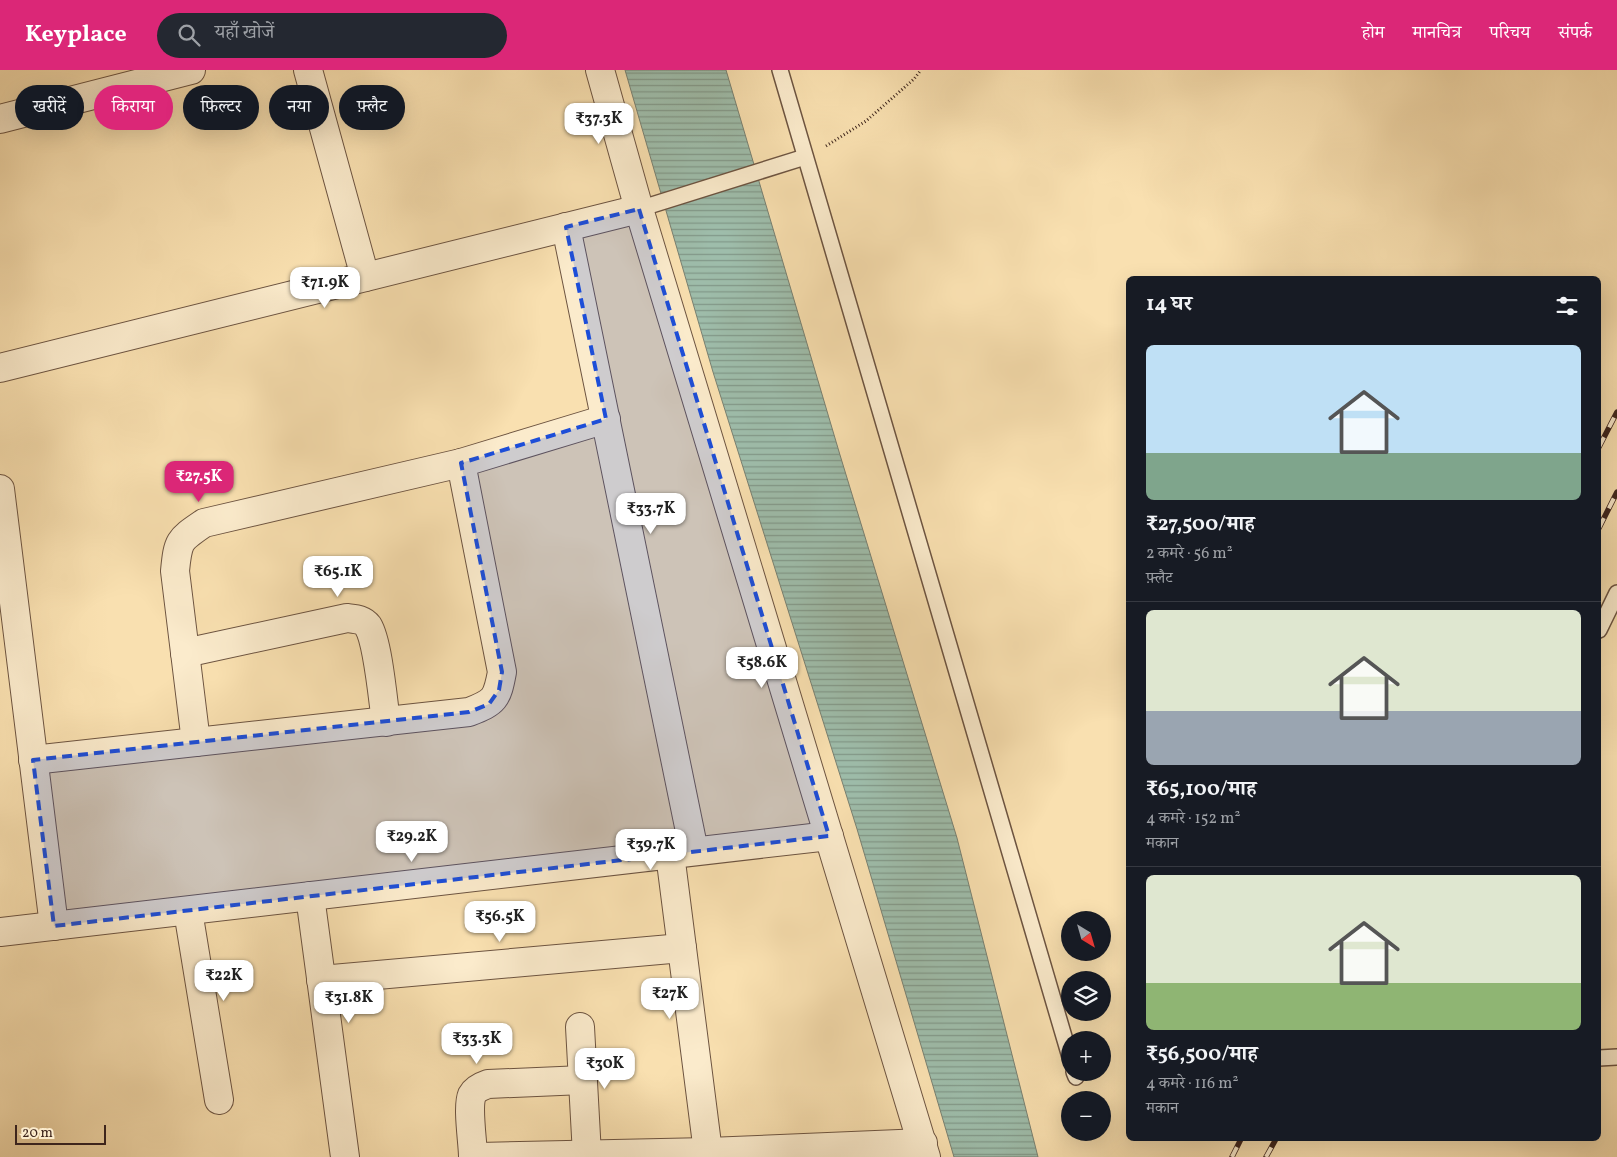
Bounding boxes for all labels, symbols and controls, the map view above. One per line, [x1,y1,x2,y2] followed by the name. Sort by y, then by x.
[157,13,507,58] search box
[25,18,127,52] text: Keyplace
[215,20,274,46] text: यहाँ खोजें
[175,21,203,49] icon: search
[1362,21,1385,46] text: होम
[1413,21,1461,46] text: मानचित्र
[1489,21,1530,46] text: परिचय
[1558,21,1592,46] text: संपर्क
[15,85,84,130] chip: खरीदें
[94,85,173,130] chip: किराया
[183,85,259,130] chip: फ़िल्टर
[269,85,329,130] chip: नया
[339,85,405,130] chip: फ़्लैट
[558,102,640,145] pin: ₹37.3K
[575,108,623,130] text: ₹37.3K
[284,266,366,309] pin: ₹71.9K
[301,272,349,294] text: ₹71.9K
[1146,290,1192,319] text: 14 घर
[1553,292,1581,320] icon: filters
[1319,377,1409,467] icon: home
[158,460,240,503] pin: ₹27.5K
[176,466,222,488] text: ₹27.5K
[610,492,692,535] pin: ₹33.7K
[627,498,675,520] text: ₹33.7K
[1146,510,1255,539] text: ₹27,500/माह
[1146,543,1233,565] text: 2 कमरे · 56 m²
[297,556,379,598] pin: ₹65.1K
[314,561,362,583] text: ₹65.1K
[1146,568,1173,590] text: फ़्लैट
[1319,643,1409,733] icon: home
[721,646,803,689] pin: ₹58.6K
[737,652,787,674] text: ₹58.6K
[1146,775,1256,804] text: ₹65,100/माह
[1146,808,1240,830] text: 4 कमरे · 152 m²
[371,820,453,863] pin: ₹29.2K
[387,826,437,848] text: ₹29.2K
[610,828,692,871] pin: ₹39.7K
[1146,833,1178,855] text: मकान
[627,834,675,856] text: ₹39.7K
[459,900,541,943] pin: ₹56.5K
[475,906,525,928] text: ₹56.5K
[1319,908,1409,998] icon: home
[1061,911,1111,961] north arrow
[1061,911,1111,1141] map controls
[194,960,254,1002] pin: ₹22K
[205,965,243,987] text: ₹22K
[1061,971,1111,1021] button: layers
[640,978,700,1020] pin: ₹27K
[308,982,390,1024] pin: ₹31.8K
[652,983,688,1005] text: ₹27K
[325,987,373,1009] text: ₹31.8K
[436,1022,518,1065] pin: ₹33.3K
[452,1028,502,1050] text: ₹33.3K
[1061,1031,1111,1081] button: +
[1146,1040,1258,1069] text: ₹56,500/माह
[575,1048,635,1090] pin: ₹30K
[586,1053,624,1075] text: ₹30K
[1146,1073,1238,1095] text: 4 कमरे · 116 m²
[1061,1091,1111,1141] button: −
[1146,1098,1178,1120] text: मकान
[15,1122,106,1145] scale bar
[22,1124,53,1143] text: 20 m

